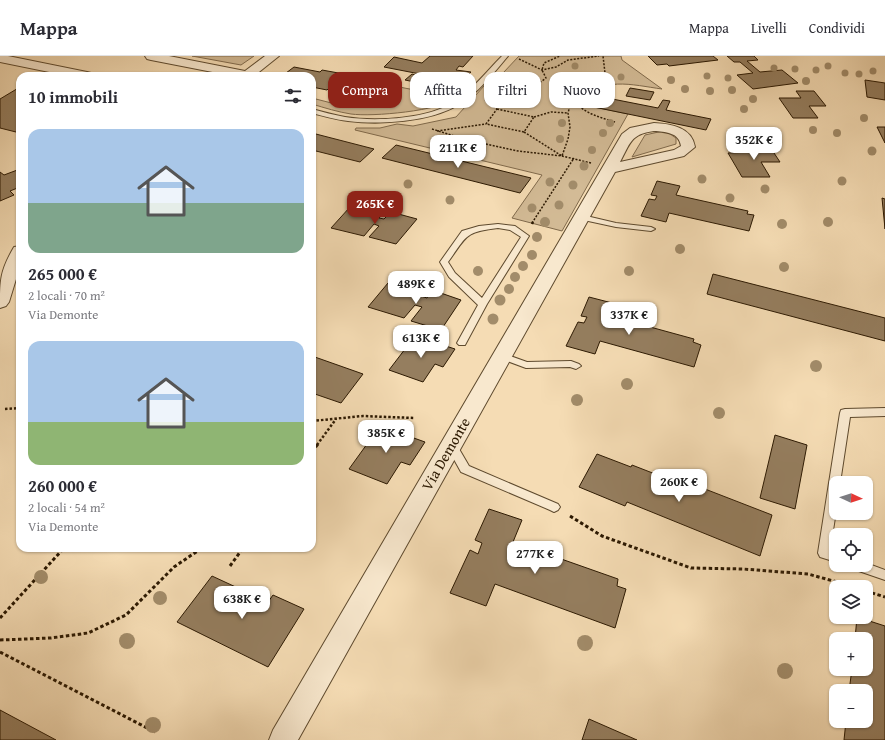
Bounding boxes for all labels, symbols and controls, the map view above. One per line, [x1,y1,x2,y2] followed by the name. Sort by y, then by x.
[20,14,77,42] text: Mappa
[689,18,729,38] text: Mappa
[751,18,787,38] text: Livelli
[809,18,865,38] text: Condividi
[328,72,402,108] chip: Compra
[410,72,476,108] chip: Affitta
[484,72,541,108] chip: Filtri
[549,72,615,108] chip: Nuovo
[28,84,118,109] text: 10 immobili
[282,85,304,107] icon: filters
[721,127,787,161] pin: 352K €
[735,130,773,149] text: 352K €
[425,135,491,169] pin: 211K €
[439,138,477,157] text: 211K €
[130,155,202,227] icon: home
[342,191,408,225] pin: 265K €
[356,194,394,213] text: 265K €
[28,261,97,286] text: 265 000 €
[383,271,449,305] pin: 489K €
[397,274,435,293] text: 489K €
[28,286,105,305] text: 2 locali · 70 m²
[596,302,662,336] pin: 337K €
[28,305,98,324] text: Via Demonte
[610,305,648,324] text: 337K €
[388,325,454,359] pin: 613K €
[402,328,440,347] text: 613K €
[130,367,202,439] icon: home
[416,413,475,494] street label: Via Demonte
[353,420,419,454] pin: 385K €
[367,423,405,442] text: 385K €
[646,469,712,503] pin: 260K €
[660,472,698,491] text: 260K €
[28,473,97,498] text: 260 000 €
[829,476,873,520] north arrow
[829,476,873,728] map controls
[28,498,105,517] text: 2 locali · 54 m²
[28,517,98,536] text: Via Demonte
[829,528,873,572] button: locate
[502,541,568,575] pin: 277K €
[516,544,554,563] text: 277K €
[829,580,873,624] button: layers
[209,586,275,620] pin: 638K €
[223,589,261,608] text: 638K €
[829,632,873,676] button: +
[829,684,873,728] button: −

